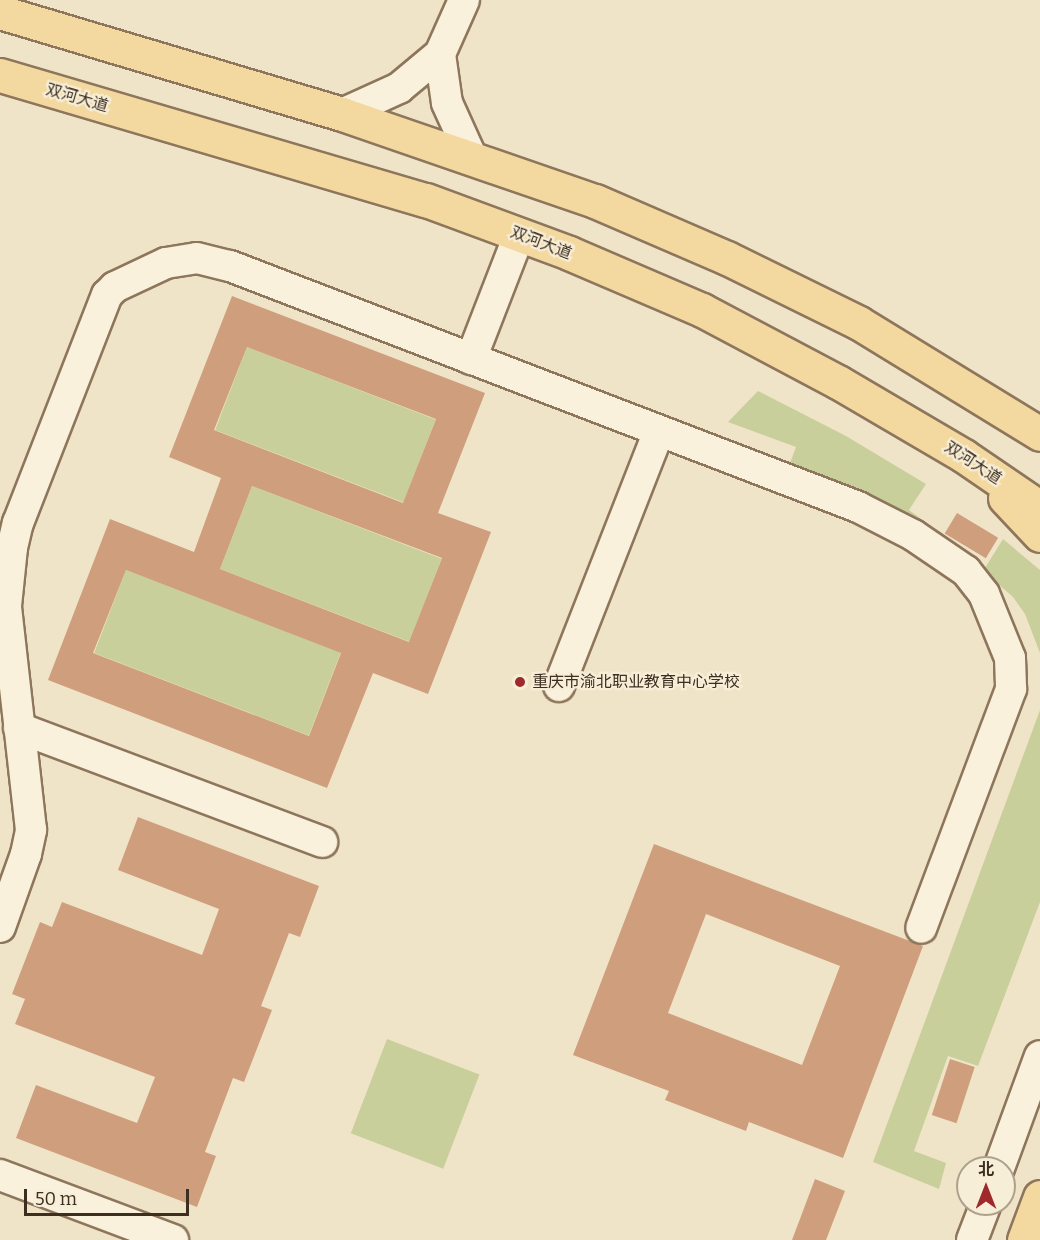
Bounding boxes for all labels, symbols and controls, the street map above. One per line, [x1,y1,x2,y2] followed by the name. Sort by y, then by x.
[44,80,110,116] street label: 双河大道
[508,223,574,263] street label: 双河大道
[941,438,1005,488] street label: 双河大道
[532,672,740,692] place label: 重庆市渝北职业教育中心学校
[513,675,527,689] marker: 重庆市渝北职业教育中心学校
[956,1156,1016,1216] north arrow
[978,1160,994,1179] text: 北
[27,1177,192,1215] scale bar
[35,1188,77,1210] text: 50 m

